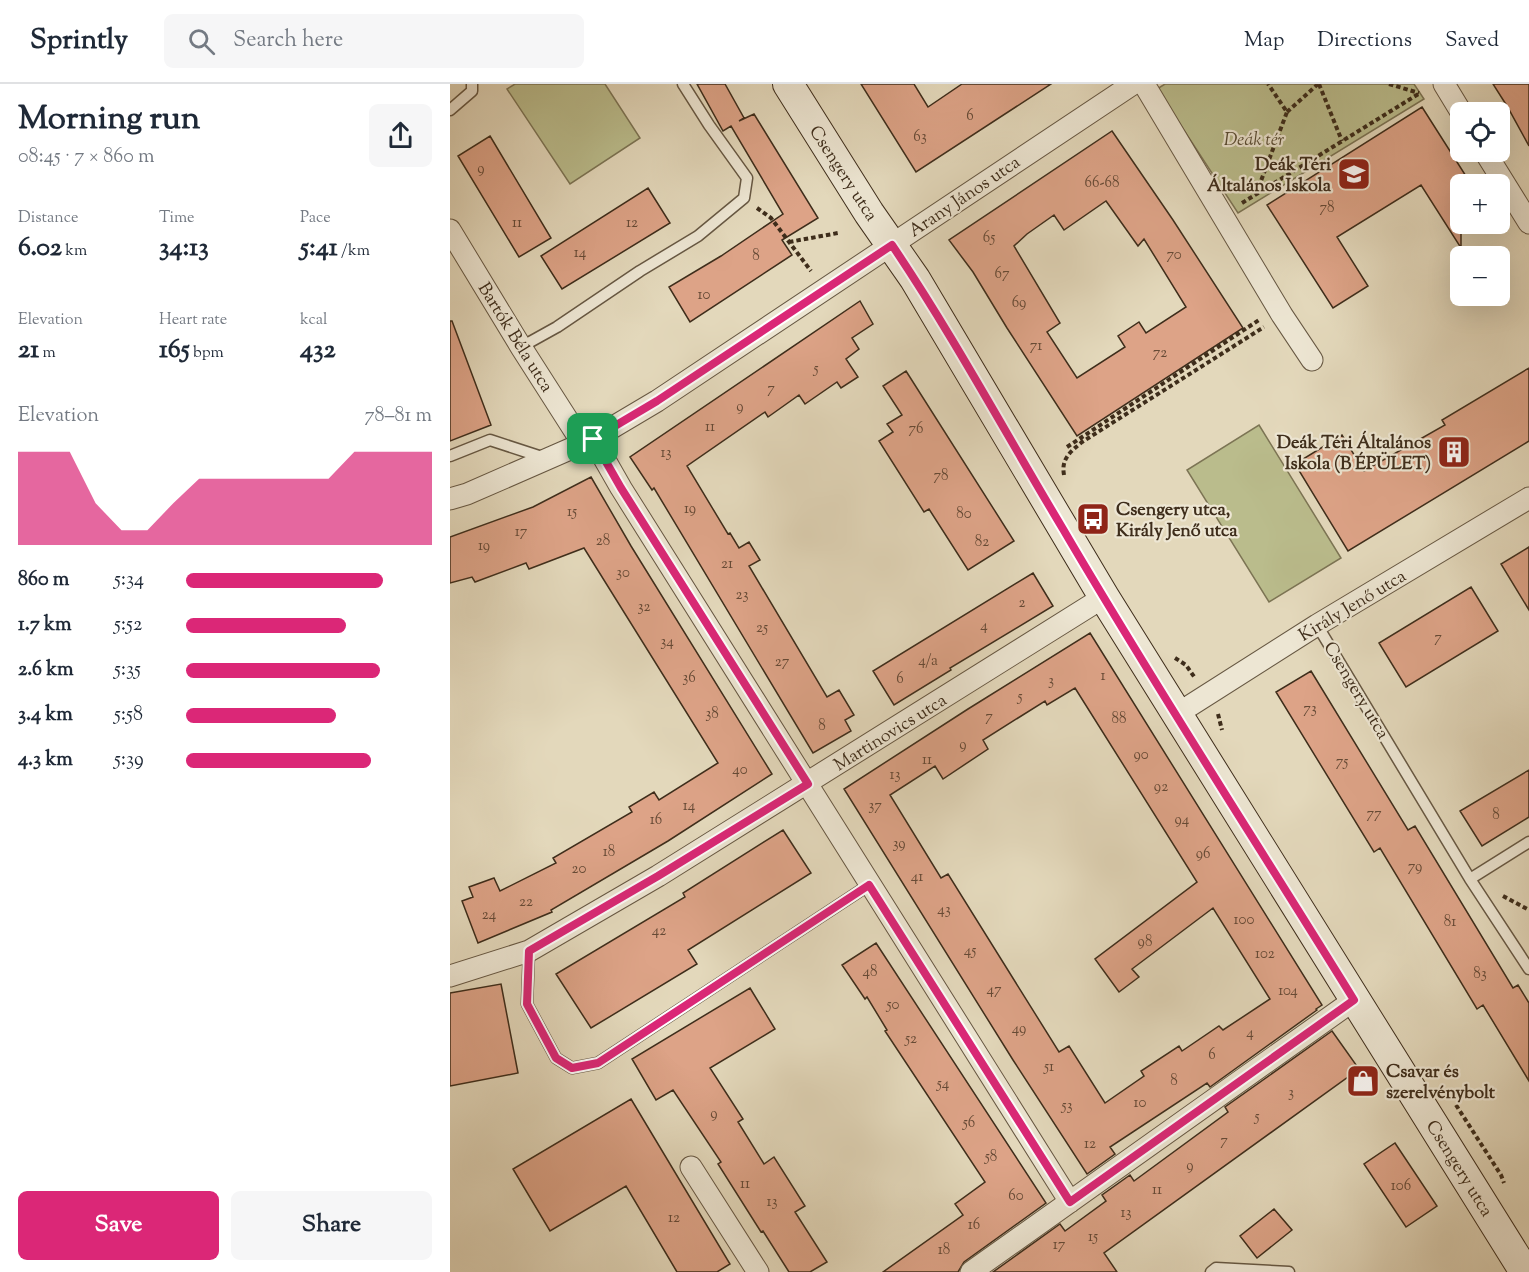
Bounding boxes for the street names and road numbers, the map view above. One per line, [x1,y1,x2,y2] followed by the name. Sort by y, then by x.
[802,121,883,227] street label: Csengery utca
[904,151,1026,245] street label: Arany János utca
[470,278,559,398] street label: Bartók Béla utca
[1294,564,1412,649] street label: Király Jenő utca
[1316,637,1395,745] street label: Csengery utca
[830,689,953,779] street label: Martinovics utca
[1418,1116,1498,1222] street label: Csengery utca

